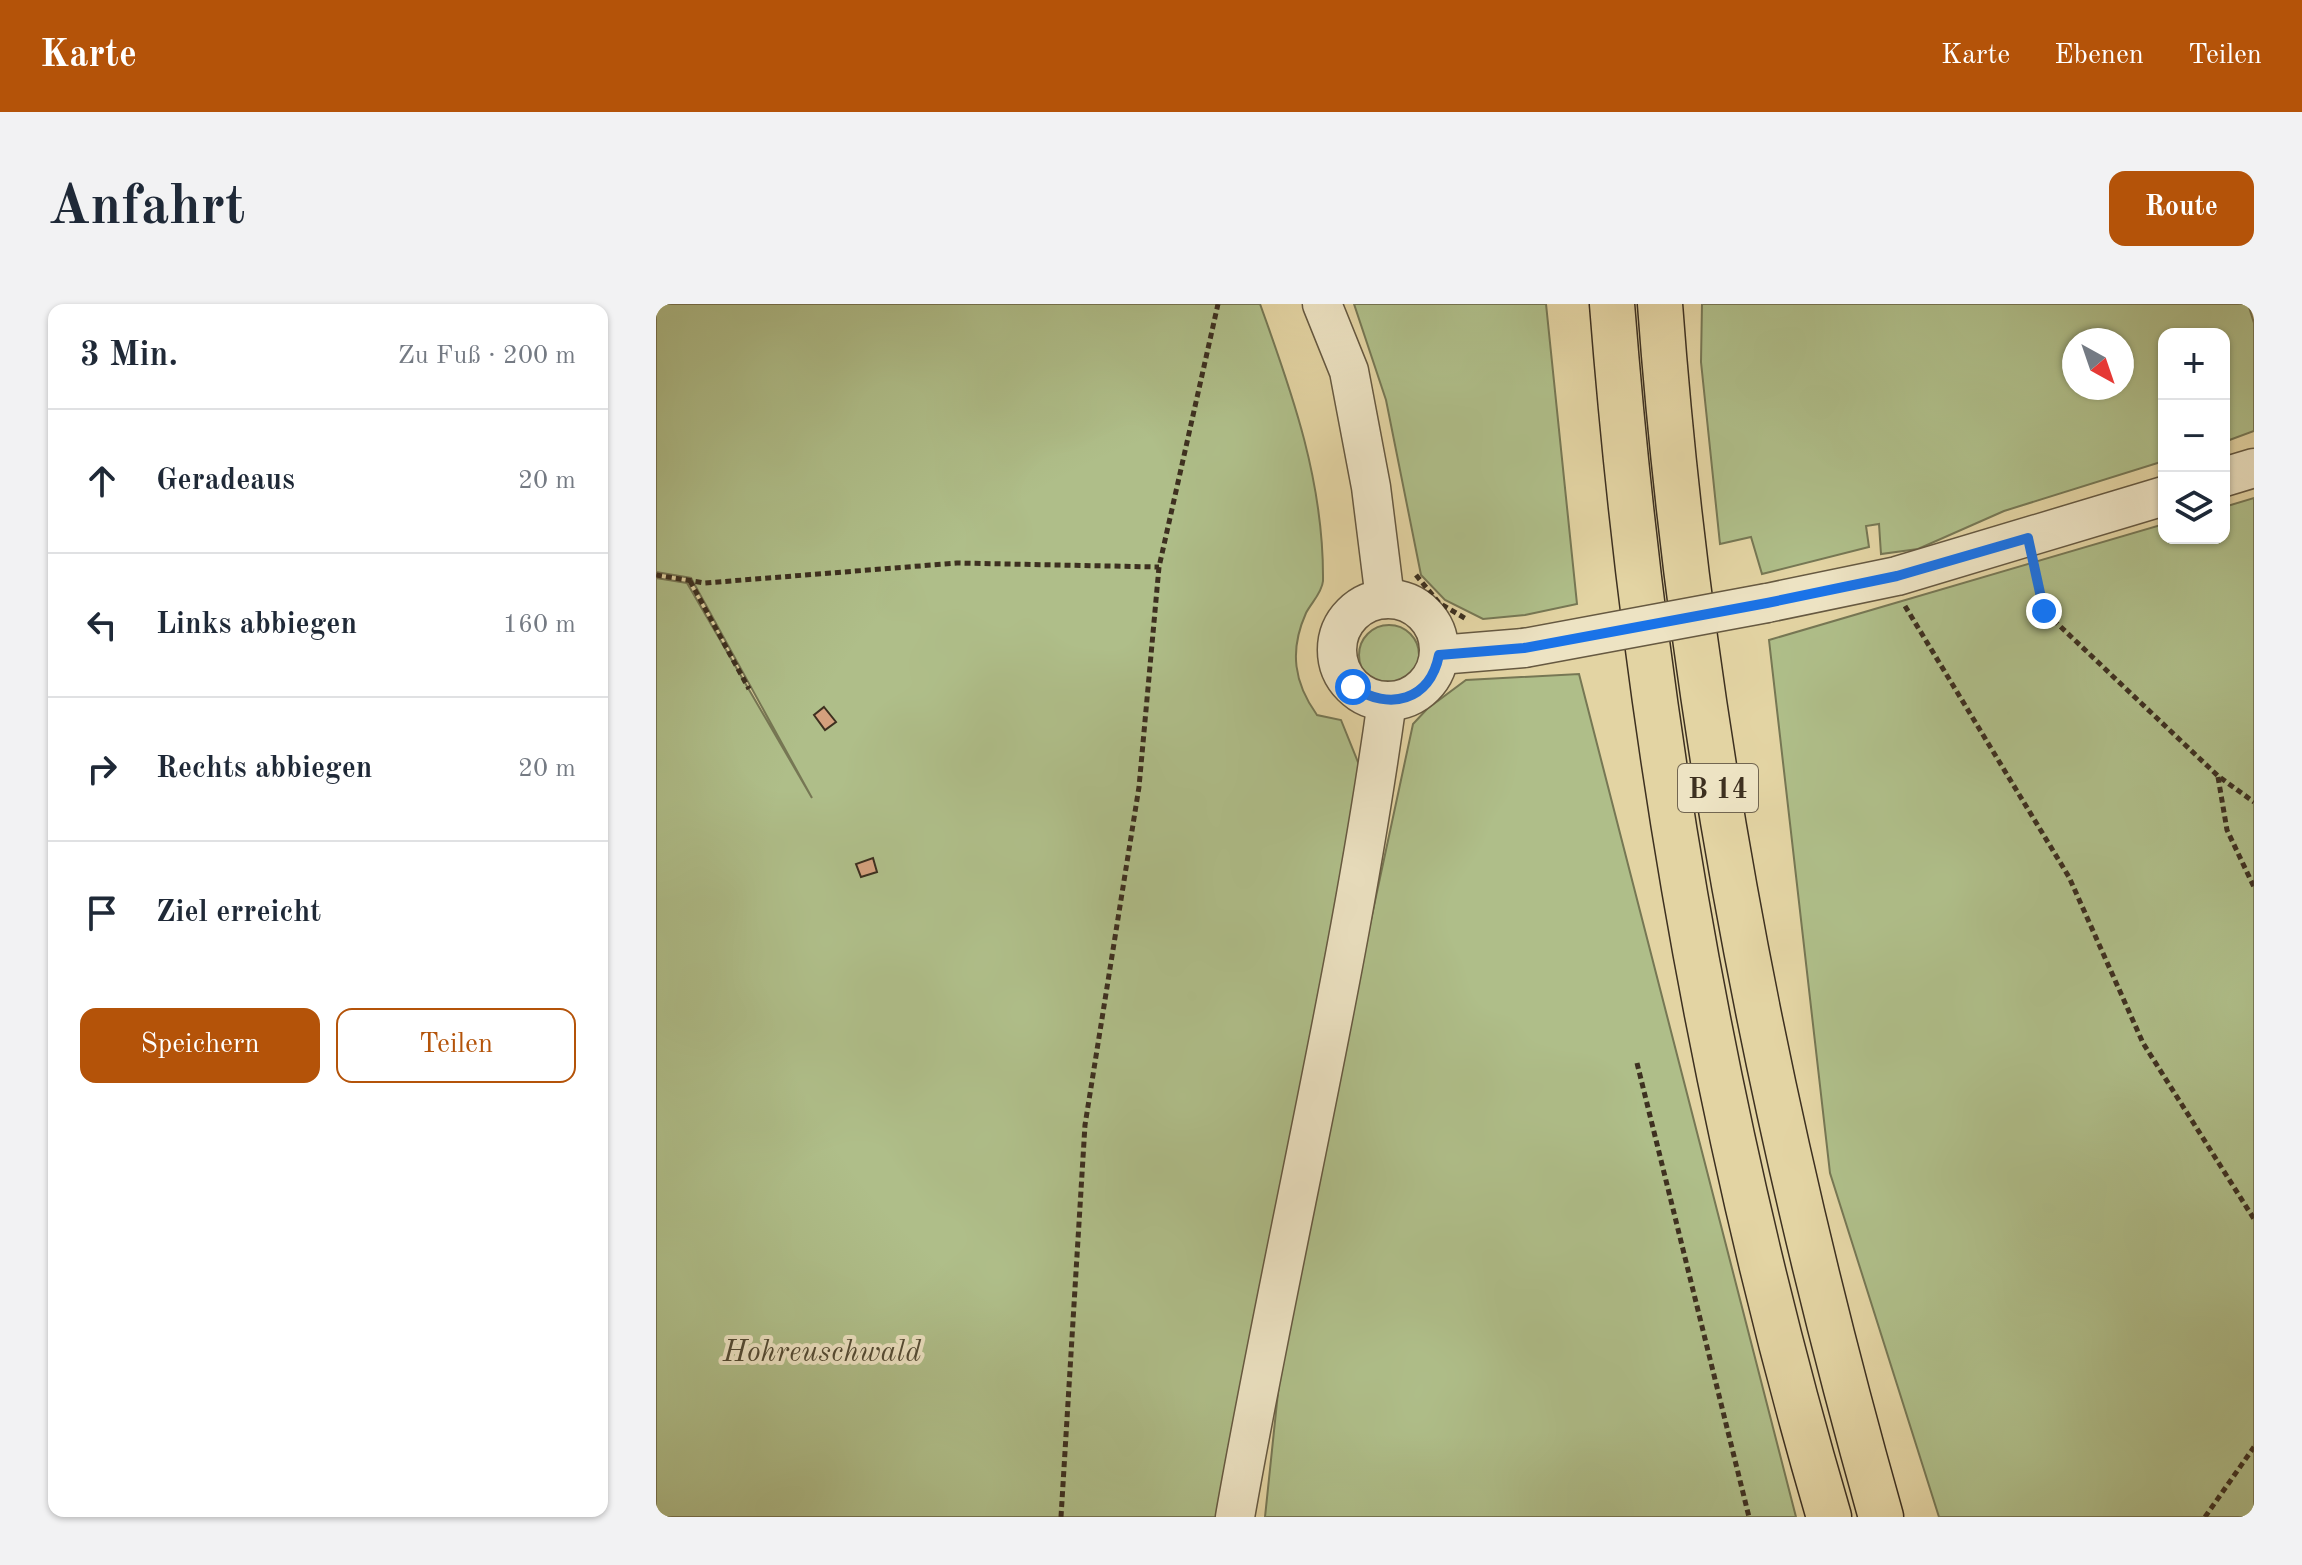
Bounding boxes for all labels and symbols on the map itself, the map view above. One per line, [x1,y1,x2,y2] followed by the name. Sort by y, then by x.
[2062,328,2134,400] north arrow
[2026,593,2062,629] route end
[1335,669,1371,705] route start
[1678,764,1758,812] road number: B 14
[722,1338,922,1368] park label: Hohreuschwald

